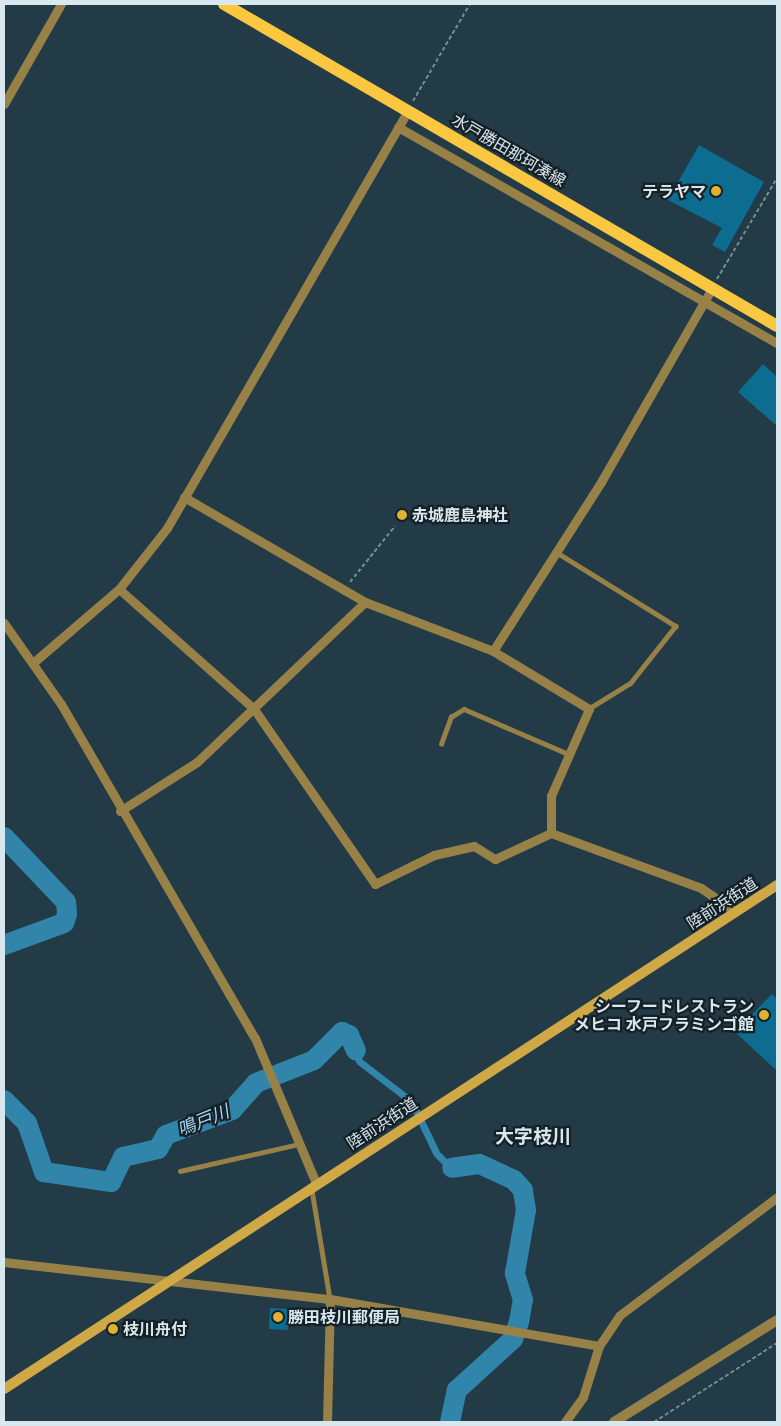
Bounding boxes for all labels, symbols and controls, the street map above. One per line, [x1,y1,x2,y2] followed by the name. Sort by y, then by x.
[449,110,569,190] street label: 水戸勝田那珂湊線
[642,181,706,201] place label: テラヤマ
[710,185,722,197] marker: テラヤマ
[412,505,508,525] place label: 赤城鹿島神社
[396,509,408,521] marker: 赤城鹿島神社
[683,873,761,933] street label: 陸前浜街道
[574,996,754,1034] place label: シーフードレストラン メヒコ 水戸フラミンゴ館
[758,1009,770,1021] marker: シーフードレストラン メヒコ 水戸フラミンゴ館
[343,1093,421,1153] street label: 陸前浜街道
[174,1100,232,1140] water label: 鳴戸川
[495,1125,571,1147] district label: 大字枝川
[288,1307,400,1327] place label: 勝田枝川郵便局
[272,1311,284,1323] marker: 勝田枝川郵便局
[123,1319,187,1339] place label: 枝川舟付
[107,1323,119,1335] marker: 枝川舟付

